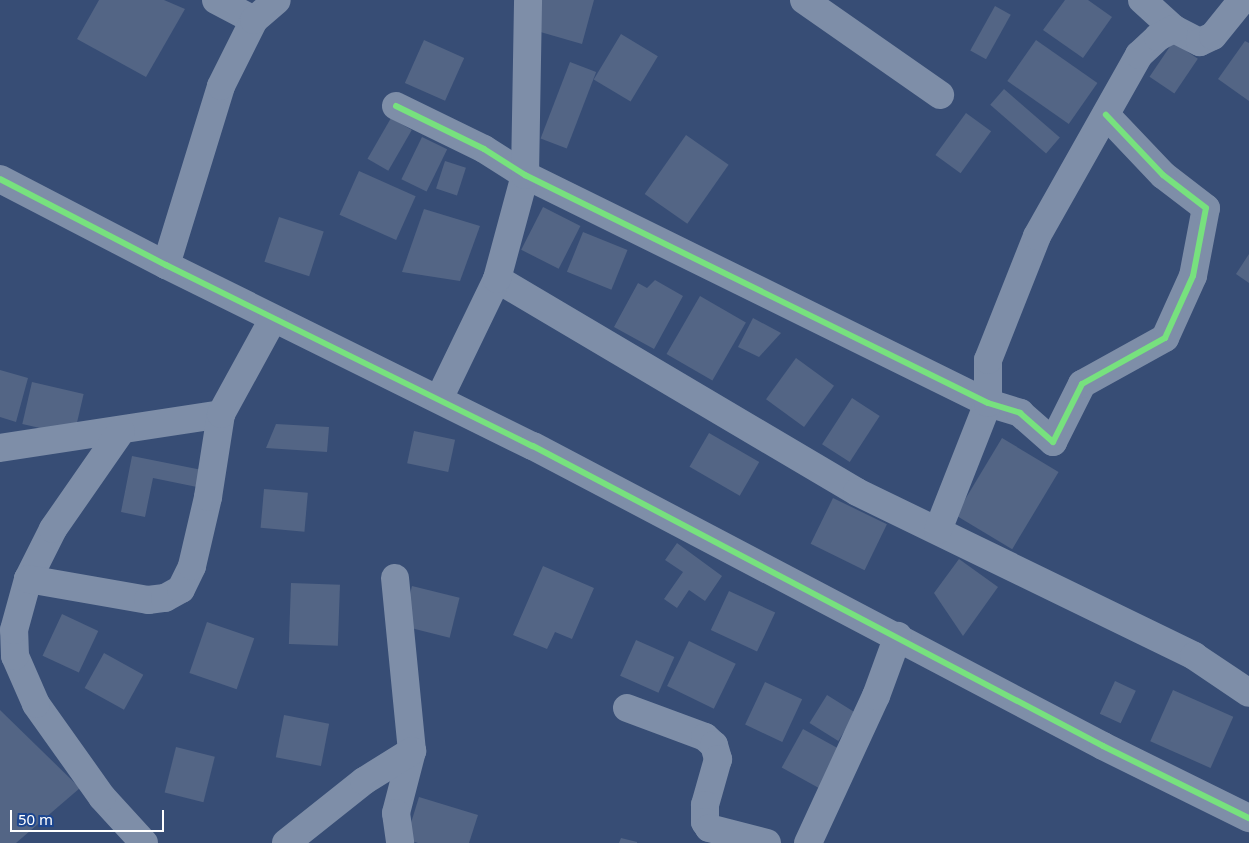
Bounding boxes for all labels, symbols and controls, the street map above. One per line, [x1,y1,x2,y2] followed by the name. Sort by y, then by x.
[12,800,166,832] scale bar
[18,809,53,829] text: 50 m

